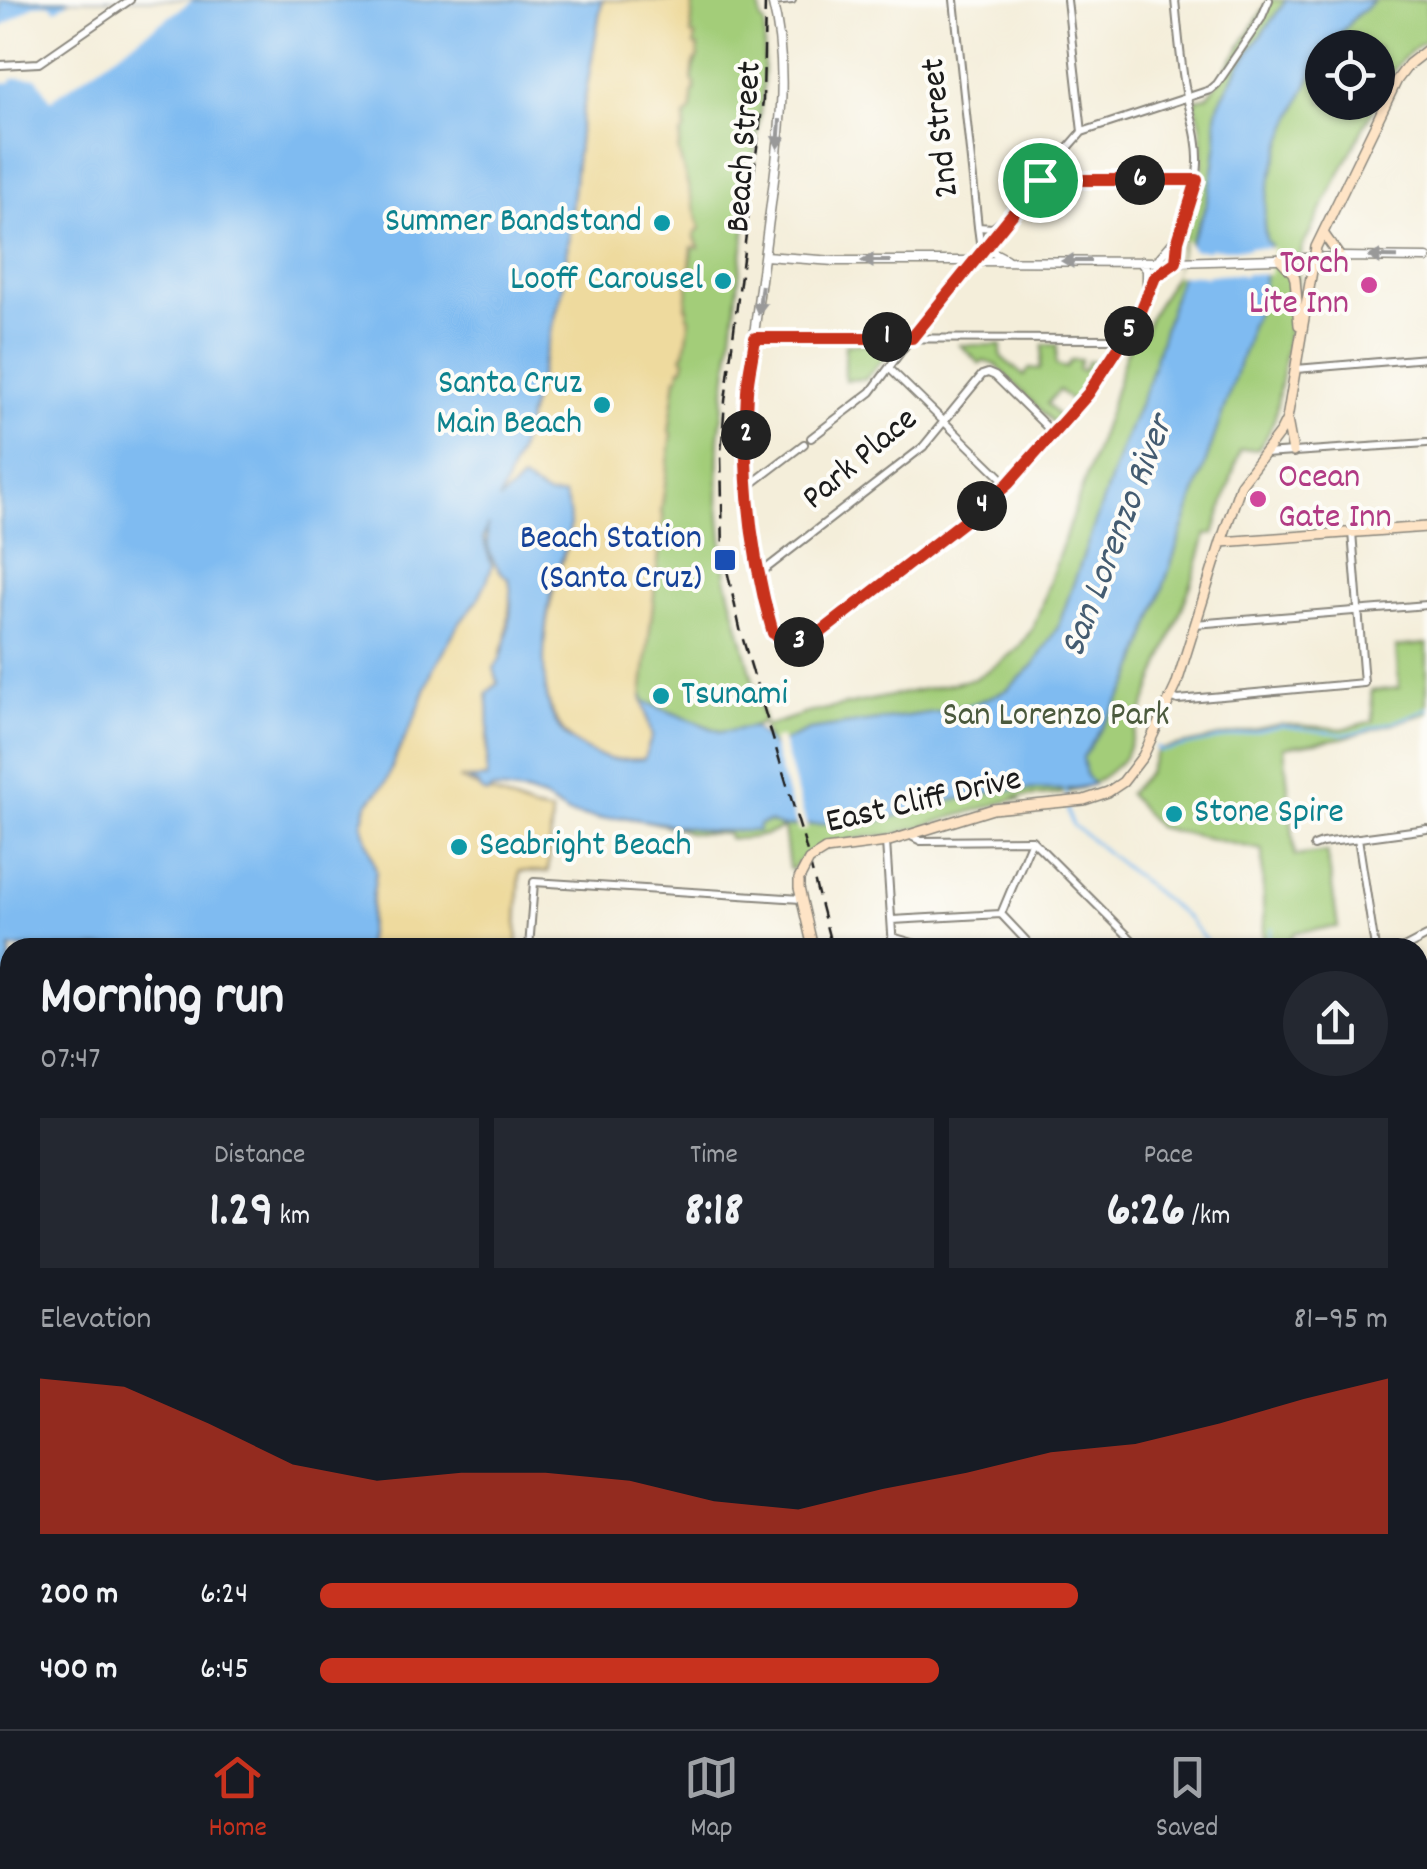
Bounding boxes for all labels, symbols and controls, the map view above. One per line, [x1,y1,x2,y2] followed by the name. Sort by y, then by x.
[1305,30,1395,120] map controls
[1305,30,1395,120] button: locate
[910,55,974,201] street label: 2nd Street
[715,60,777,234] street label: Beach Street
[771,118,787,150] one-way arrow
[998,138,1083,223] pin
[1013,153,1068,208] icon: arrive
[1115,155,1165,205] pin: 6
[1133,160,1147,200] text: 6
[385,198,642,248] place label: Summer Bandstand
[651,212,673,234] marker: Summer Bandstand
[1249,240,1349,330] place label: Torch Lite Inn
[1367,249,1399,265] one-way arrow
[860,253,892,269] one-way arrow
[1059,253,1091,269] one-way arrow
[510,256,703,306] place label: Looff Carousel
[712,270,734,292] marker: Looff Carousel
[1358,274,1380,296] marker: Torch Lite Inn
[751,285,767,317] one-way arrow
[1104,306,1154,356] pin: 5
[1123,311,1135,351] text: 5
[862,312,912,362] pin: 1
[884,317,890,357] text: 1
[436,360,582,450] place label: Santa Cruz Main Beach
[591,394,613,416] marker: Santa Cruz Main Beach
[792,397,930,523] street label: Park Place
[1048,405,1192,665] water label: San Lorenzo River
[721,410,771,460] pin: 2
[740,415,752,455] text: 2
[1278,454,1392,544] place label: Ocean Gate Inn
[957,481,1007,531] pin: 4
[976,486,988,526] text: 4
[1247,488,1269,510] marker: Ocean Gate Inn
[520,515,702,605] place label: Beach Station (Santa Cruz)
[712,547,738,573] marker: Beach Station (Santa Cruz)
[774,617,824,667] pin: 3
[793,622,805,662] text: 3
[681,671,788,721] place label: Tsunami
[650,685,672,707] marker: Tsunami
[942,692,1170,742] park label: San Lorenzo Park
[821,755,1027,849] street label: East Cliff Drive
[1194,789,1344,839] place label: Stone Spire
[1163,803,1185,825] marker: Stone Spire
[479,822,692,872] place label: Seabright Beach
[448,836,470,858] marker: Seabright Beach
[40,961,284,1040] text: Morning run
[1283,971,1388,1076] button: share
[40,1038,101,1084] text: 07:47
[214,1137,305,1177] text: Distance
[690,1137,738,1177] text: Time
[1144,1137,1193,1177] text: Pace
[209,1177,273,1249] text: 1.29
[684,1177,744,1249] text: 8:18
[1106,1177,1185,1249] text: 6:26
[273,1198,310,1238] text: km
[1185,1198,1230,1238] text: /km
[40,1298,151,1344] text: Elevation
[1294,1298,1388,1344] text: 81–95 m
[40,1573,118,1619] text: 200 m
[200,1573,248,1619] text: 6:24
[40,1648,117,1694] text: 400 m
[200,1648,249,1694] text: 6:45
[209,1750,267,1850] tab: Home
[684,1750,739,1850] tab: Map
[1156,1750,1218,1850] tab: Saved

